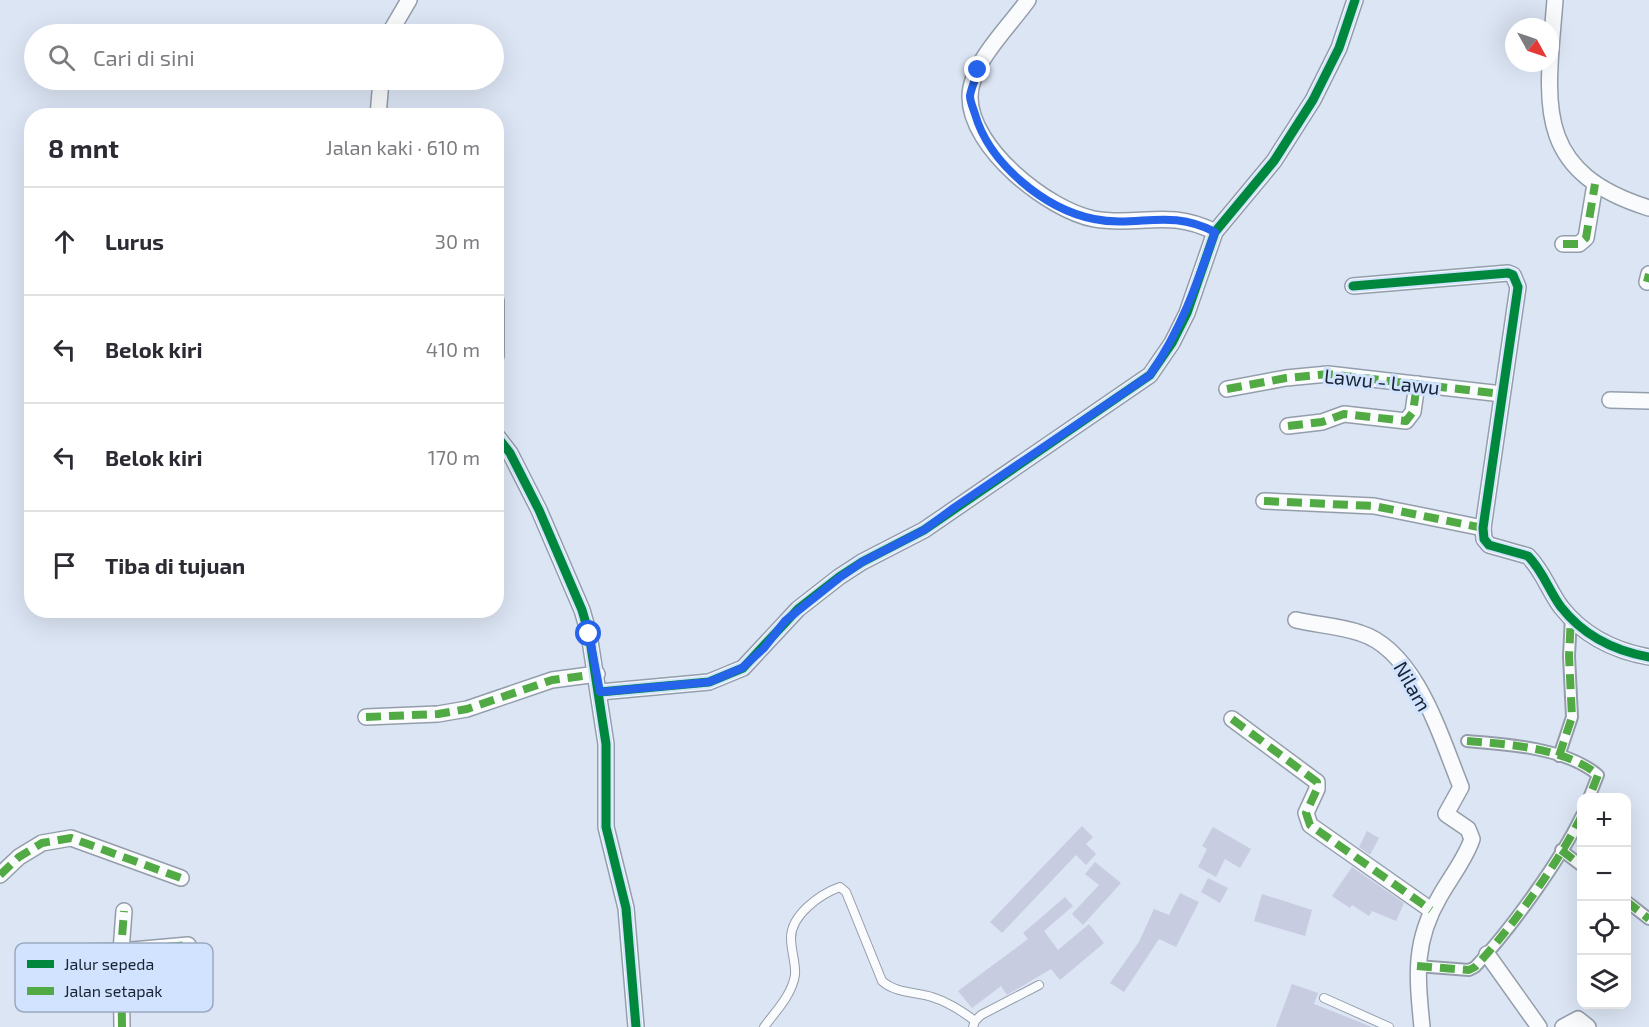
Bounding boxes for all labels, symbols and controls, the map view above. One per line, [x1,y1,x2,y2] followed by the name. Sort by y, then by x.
[1505,18,1559,72] north arrow
[24,24,504,90] search box
[45,41,78,74] icon: search
[93,44,195,70] text: Cari di sini
[964,56,990,82] route end
[48,132,119,163] text: 8 mnt
[326,135,480,159] text: Jalan kaki · 610 m
[48,225,81,258] icon: ahead
[105,228,164,254] text: Lurus
[435,229,480,253] text: 30 m
[48,333,81,366] icon: left
[105,336,202,362] text: Belok kiri
[426,337,480,361] text: 410 m
[1323,363,1441,399] street label: Lawu - Lawu
[48,441,81,474] icon: left
[105,444,202,470] text: Belok kiri
[428,445,480,469] text: 170 m
[48,549,81,582] icon: arrive
[105,552,245,578] text: Tiba di tujuan
[575,620,601,646] route start
[1389,657,1437,715] street label: Nilam
[1577,793,1631,1009] map controls
[1577,793,1631,847] button: +
[1577,847,1631,901] button: −
[1577,901,1631,955] button: locate
[15,943,213,1012] legend
[64,954,154,973] text: Jalur sepeda
[1577,955,1631,1009] button: layers
[64,981,162,1000] text: Jalan setapak

